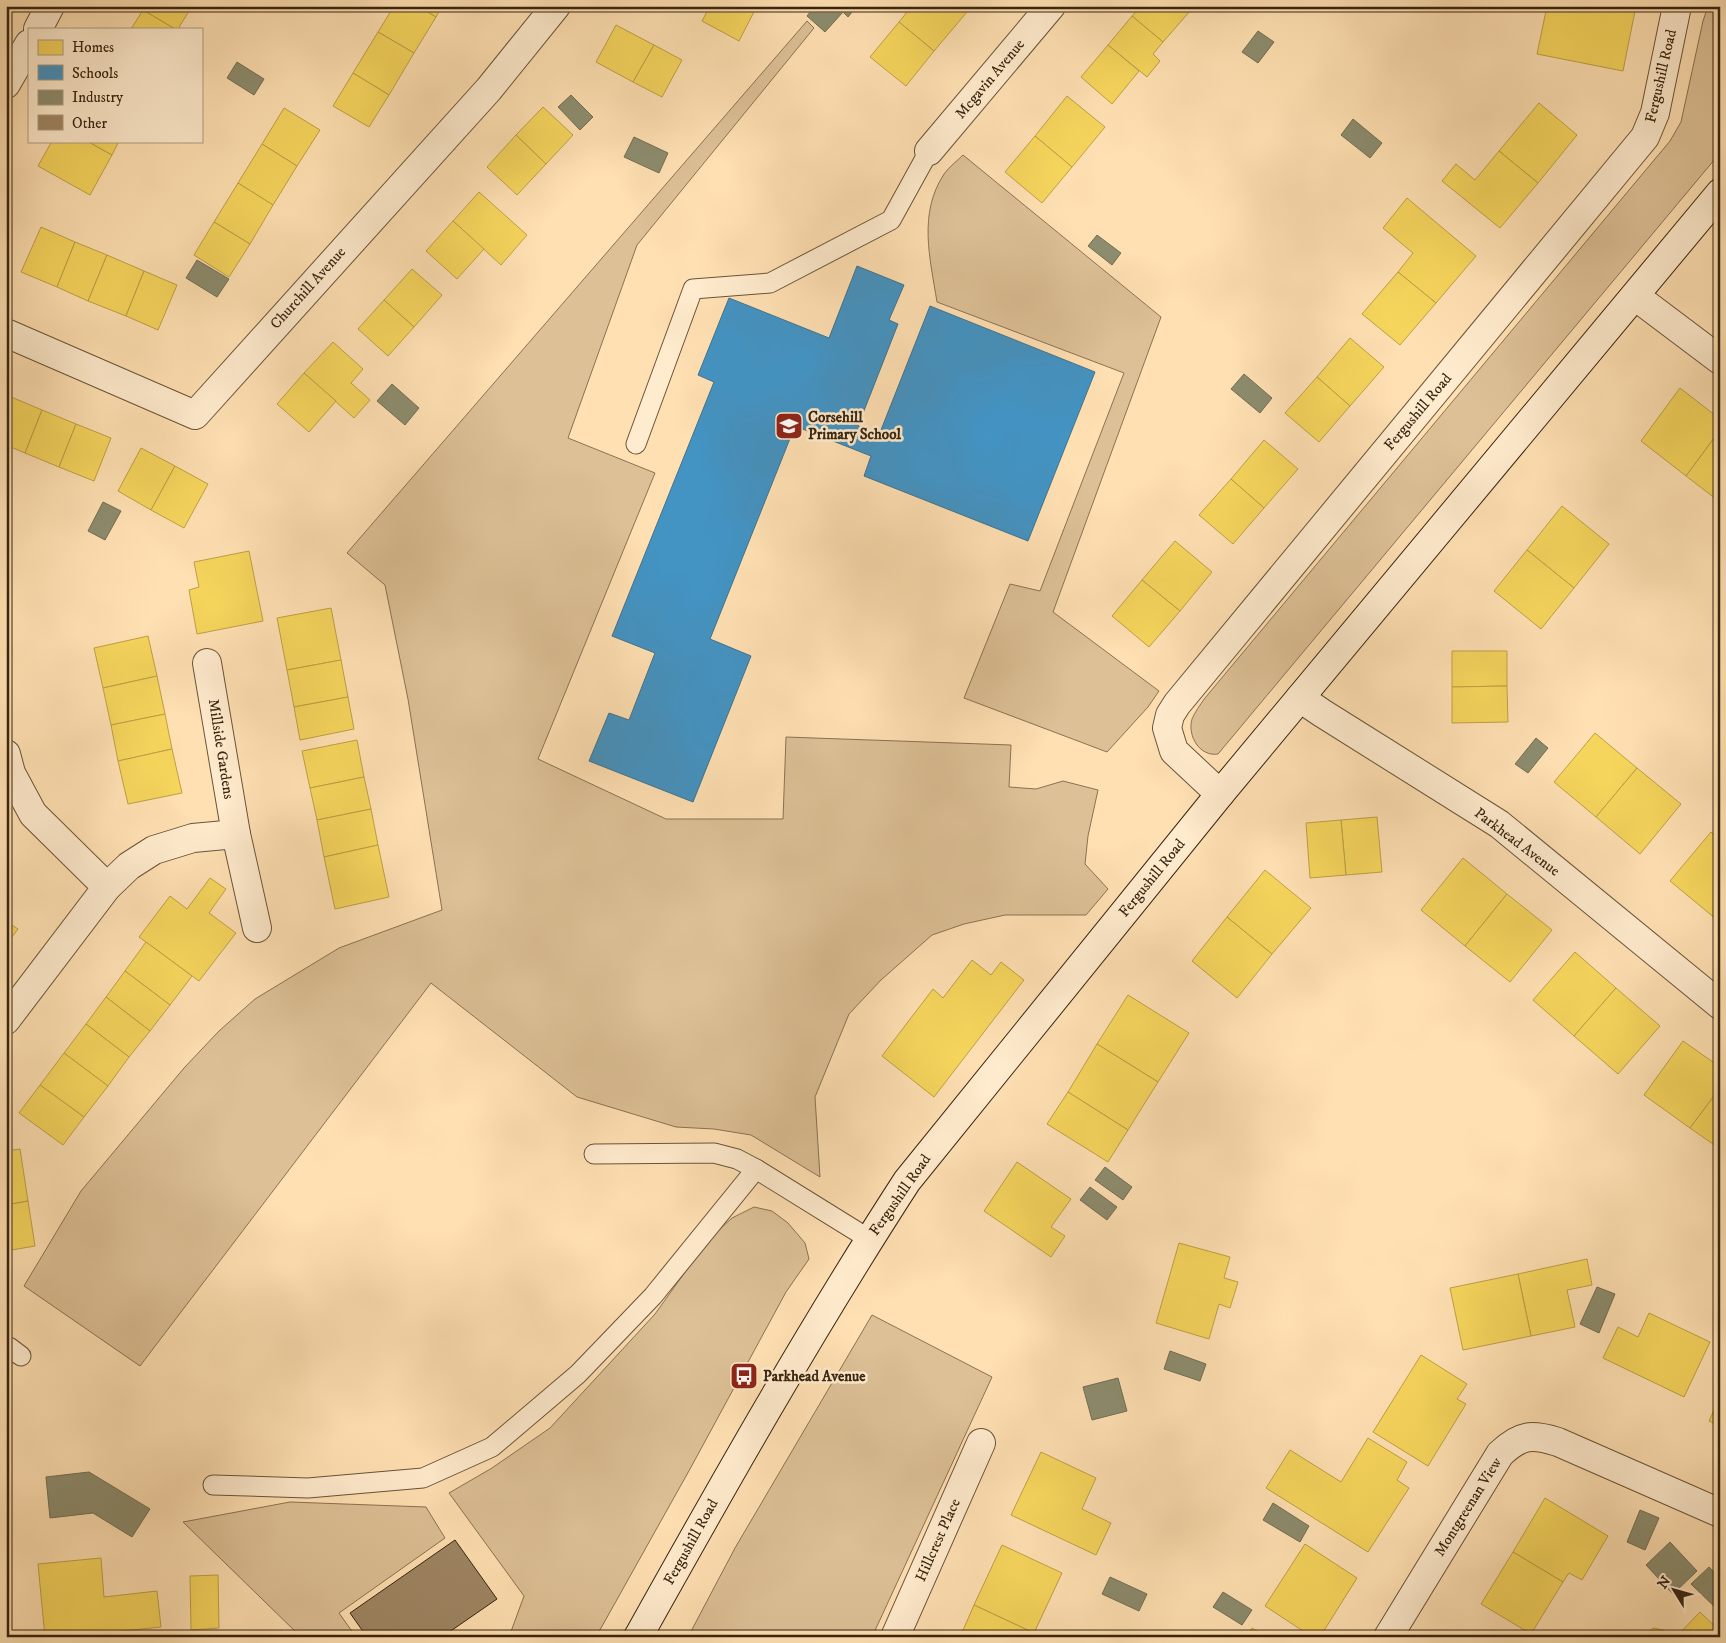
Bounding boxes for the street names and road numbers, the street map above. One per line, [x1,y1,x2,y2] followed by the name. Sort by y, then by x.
[1641,27,1681,125] street label: Fergushill Road
[951,35,1029,123] street label: Mcgavin Avenue
[266,243,350,333] street label: Churchill Avenue
[1380,369,1456,455] street label: Fergushill Road
[204,697,238,801] street label: Millside Gardens
[1470,804,1564,880] street label: Parkhead Avenue
[1115,835,1190,921] street label: Fergushill Road
[865,1150,935,1239] street label: Fergushill Road
[1430,1454,1506,1560] street label: Montgreenan View
[660,1495,723,1588] street label: Fergushill Road
[911,1496,965,1584] street label: Hillcrest Place

